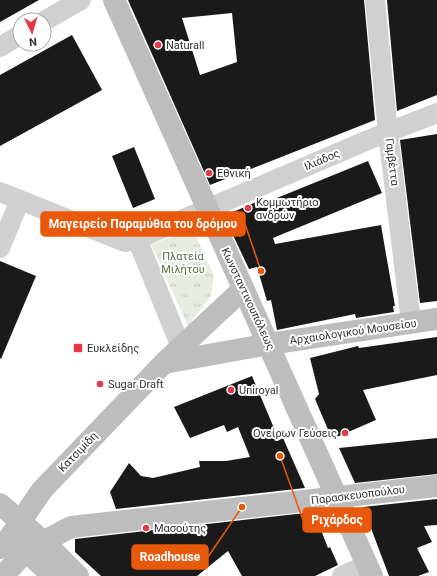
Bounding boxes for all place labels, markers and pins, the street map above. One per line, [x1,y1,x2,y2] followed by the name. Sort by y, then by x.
[166,39,204,52] place label: Naturall
[153,40,163,50] marker: Naturall
[217,167,251,180] place label: Εθνική
[204,168,214,178] marker: Εθνική
[256,196,319,222] place label: Κομμωτήριο ανδρών
[243,203,253,213] marker: Κομμωτήριο ανδρών
[41,212,245,236] callout: Μαγειρείο Παραμύθια του δρόμου
[72,342,84,354] marker: Ευκλείδης
[87,342,139,355] place label: Ευκλείδης
[108,378,164,391] place label: Sugar Draft
[95,379,105,389] marker: Sugar Draft
[239,384,278,397] place label: Uniroyal
[226,385,236,395] marker: Uniroyal
[253,427,337,440] place label: Ονείρων Γεύσεις
[340,428,350,438] marker: Ονείρων Γεύσεις
[303,508,371,532] callout: Ριχάρδος
[154,522,206,535] place label: Μασούτης
[141,523,151,533] marker: Μασούτης
[132,545,208,569] callout: Roadhouse

